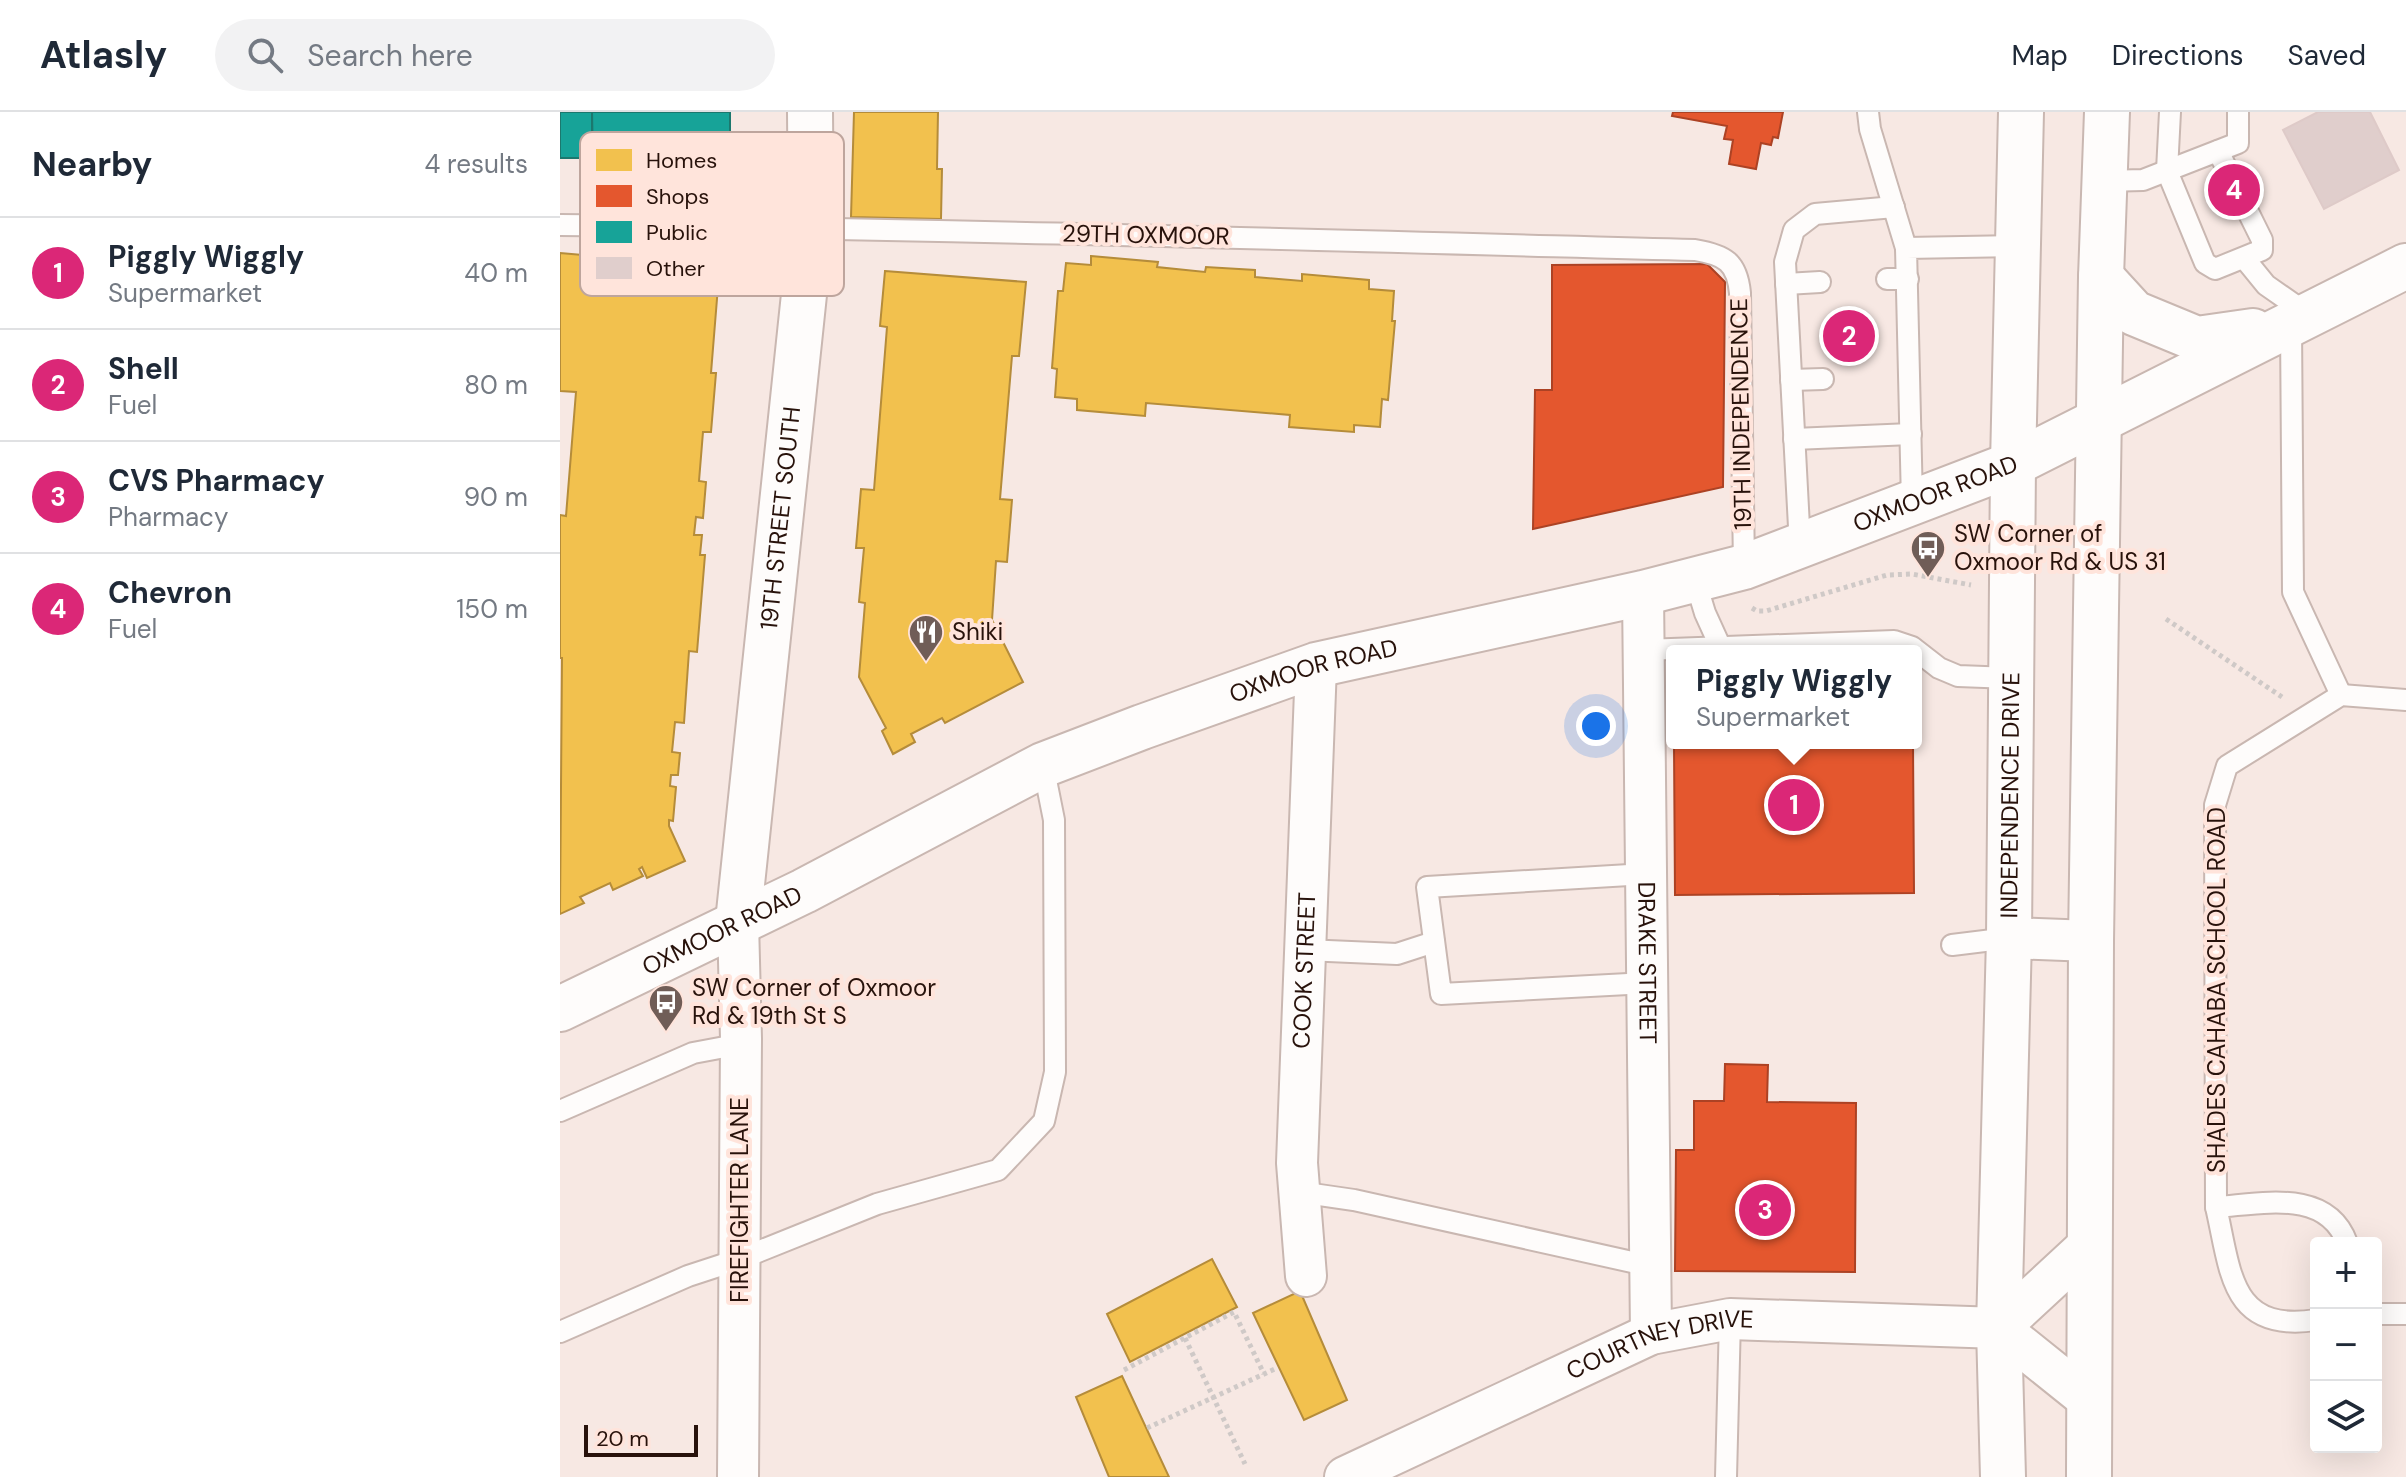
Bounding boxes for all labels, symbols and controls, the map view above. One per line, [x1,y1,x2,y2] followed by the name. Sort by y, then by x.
[215,19,775,91] search box
[40,30,167,80] text: Atlasly
[243,33,287,77] icon: search
[307,36,473,75] text: Search here
[2011,37,2068,74] text: Map
[2112,37,2244,74] text: Directions
[2288,37,2366,74] text: Saved
[580,132,844,296] legend
[32,142,152,187] text: Nearby
[646,146,717,175] text: Homes
[424,147,528,181] text: 4 results
[2208,160,2260,220] pin: 4
[646,182,709,211] text: Shops
[646,218,708,247] text: Public
[1062,218,1230,251] street label: 29TH OXMOOR
[108,237,304,276] text: Piggly Wiggly
[646,254,705,283] text: Other
[53,256,63,290] text: 1
[464,256,528,290] text: 40 m
[108,276,262,310] text: Supermarket
[1723,298,1758,530] street label: 19TH INDEPENDENCE
[1823,306,1875,366] pin: 2
[108,349,179,388] text: Shell
[50,368,66,402] text: 2
[464,368,528,402] text: 80 m
[108,388,157,422] text: Fuel
[753,405,807,631] street label: 19TH STREET SOUTH
[1848,448,2022,539] street label: OXMOOR ROAD
[108,461,325,500] text: CVS Pharmacy
[50,480,66,514] text: 3
[464,480,528,514] text: 90 m
[108,500,228,534] text: Pharmacy
[1954,518,2166,577] place label: SW Corner of Oxmoor Rd & US 31
[1909,529,1947,579] bus stop icon: SW Corner of Oxmoor Rd & US 31
[108,573,232,612] text: Chevron
[50,592,66,626] text: 4
[456,592,528,626] text: 150 m
[108,612,157,646] text: Fuel
[907,613,945,663] restaurant icon: Shiki
[952,616,1003,647] place label: Shiki
[1225,632,1400,710] street label: OXMOOR ROAD
[1666,645,1922,749] popup
[1696,661,1892,700] text: Piggly Wiggly
[1993,672,2026,918] street label: INDEPENDENCE DRIVE
[1696,700,1850,734] text: Supermarket
[1576,706,1616,746] your location
[1768,775,1820,835] pin: 1
[2201,807,2232,1173] street label: SHADES CAHABA SCHOOL ROAD
[637,878,807,982] street label: OXMOOR ROAD
[1631,882,1664,1044] street label: DRAKE STREET
[1285,892,1322,1049] street label: COOK STREET
[692,972,936,1031] place label: SW Corner of Oxmoor Rd & 19th St S
[647,983,685,1033] bus stop icon: SW Corner of Oxmoor Rd & 19th St S
[724,1097,755,1303] street label: FIREFIGHTER LANE
[1739,1180,1791,1240] pin: 3
[2310,1237,2382,1453] map controls
[2310,1237,2382,1309] button: +
[1561,1303,1754,1386] street label: COURTNEY DRIVE
[2310,1309,2382,1381] button: −
[2310,1381,2382,1453] button: layers
[584,1421,698,1457] scale bar
[596,1424,649,1453] text: 20 m

